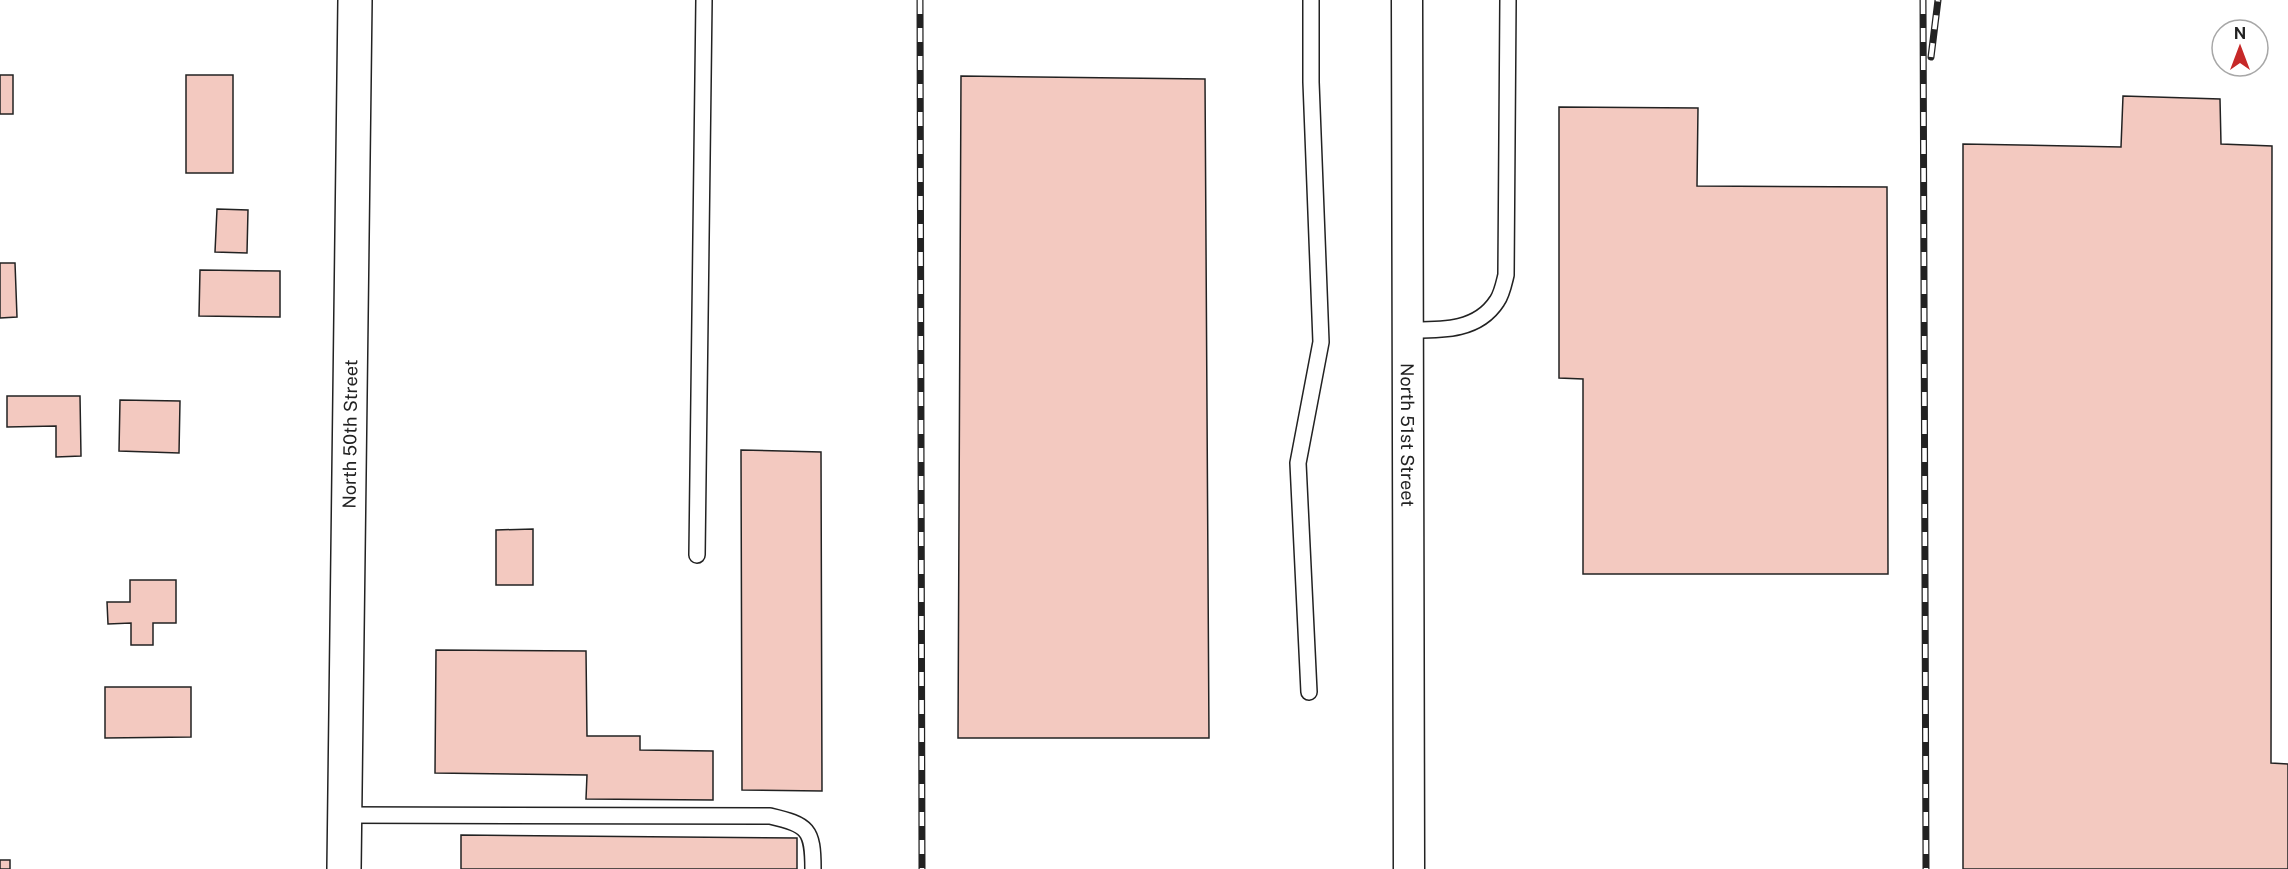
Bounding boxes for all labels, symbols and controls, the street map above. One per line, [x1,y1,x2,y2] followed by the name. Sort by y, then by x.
[2210,18,2270,78] north arrow
[2234,24,2246,43] text: N
[338,359,361,509] street label: North 50th Street
[1397,363,1419,507] street label: North 51st Street

